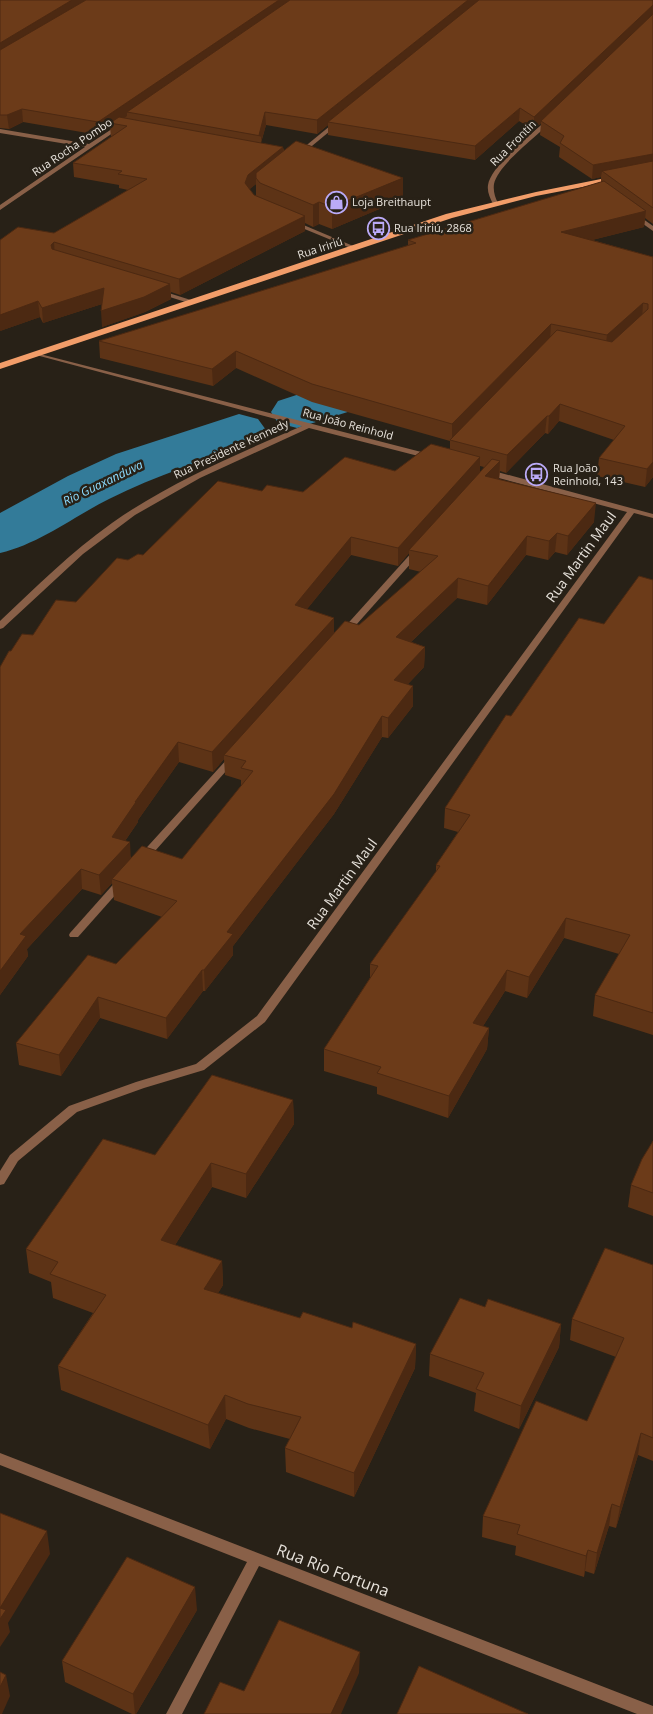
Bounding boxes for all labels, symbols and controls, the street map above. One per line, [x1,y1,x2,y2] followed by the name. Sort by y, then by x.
[29,114,115,179] street label: Rua Rocha Pombo
[486,116,539,169] street label: Rua Frontin
[324,190,348,214] shop icon: Loja Breithaupt
[352,194,431,209] place label: Loja Breithaupt
[366,216,390,240] bus stop icon: Rua Iririú, 2868
[394,220,472,235] place label: Rua Iririú, 2868
[295,233,344,262] street label: Rua Iririú
[301,404,395,443] street label: Rua João Reinhold
[171,415,291,482] street label: Rua Presidente Kennedy
[60,456,146,509] water label: Rio Guaxanduva
[553,460,623,488] place label: Rua João Reinhold, 143
[525,462,549,486] bus stop icon: Rua João Reinhold, 143
[541,507,620,606] street label: Rua Martin Maul
[302,834,381,933] street label: Rua Martin Maul
[273,1538,393,1602] street label: Rua Rio Fortuna

